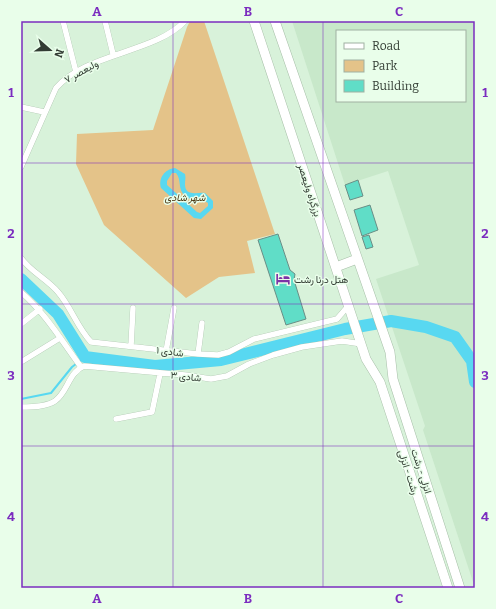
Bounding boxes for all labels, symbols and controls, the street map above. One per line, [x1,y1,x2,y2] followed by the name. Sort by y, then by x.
[92,4,102,19] text: A
[244,4,252,19] text: B
[395,4,403,19] text: C
[30,30,70,70] north arrow
[336,30,466,102] legend
[372,39,400,53] text: Road
[51,47,66,60] text: N
[62,58,101,86] street label: ولیعصر ۷
[372,59,398,73] text: Park
[372,79,419,93] text: Building
[8,85,14,100] text: 1
[482,85,488,100] text: 1
[295,161,323,218] street label: بزرگراه ولیعصر
[164,192,207,204] park label: شهر شادی
[7,226,15,241] text: 2
[481,226,489,241] text: 2
[275,271,291,287] hotel icon: هتل درنا رشت
[294,274,348,286] place label: هتل درنا رشت
[156,344,184,360] street label: شادی ۱
[7,368,15,383] text: 3
[481,368,489,383] text: 3
[170,369,202,385] street label: شادی ۳
[408,448,434,495] street label: انزلی - رشت
[395,449,421,496] street label: رشت - انزلی
[7,509,15,524] text: 4
[481,509,489,524] text: 4
[92,591,102,606] text: A
[244,591,252,606] text: B
[395,591,403,606] text: C

